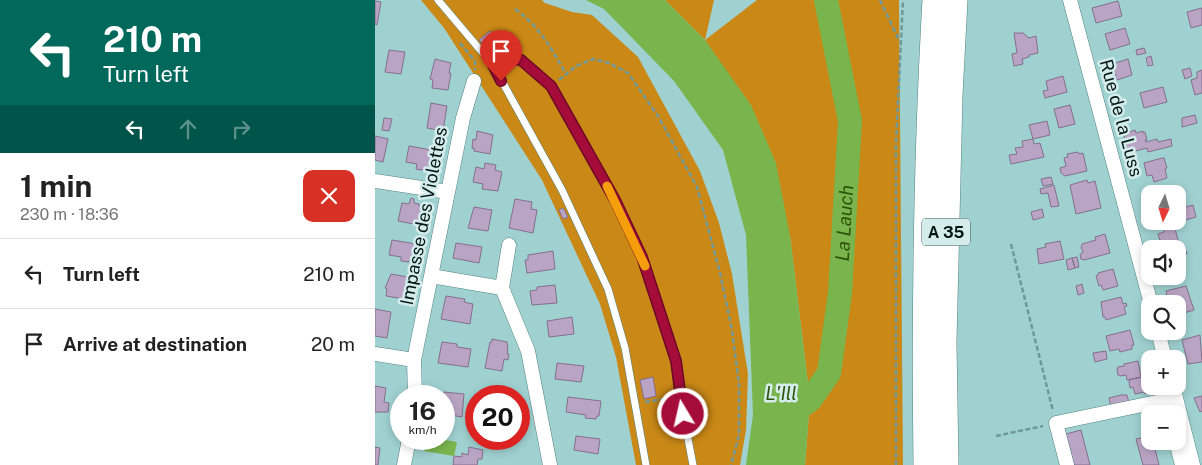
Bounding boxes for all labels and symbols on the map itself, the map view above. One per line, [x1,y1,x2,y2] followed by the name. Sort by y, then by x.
[480,30,522,81] pin
[1096,57,1147,179] street label: Rue de la Luss
[396,125,451,307] street label: Impasse des Violettes
[831,184,857,262] water label: La Lauch
[1141,185,1186,230] north arrow
[922,218,970,246] road number: A 35
[765,382,797,404] water label: L'Ill
[465,385,530,450] speed limit sign: 20
[656,387,708,439] position arrow

